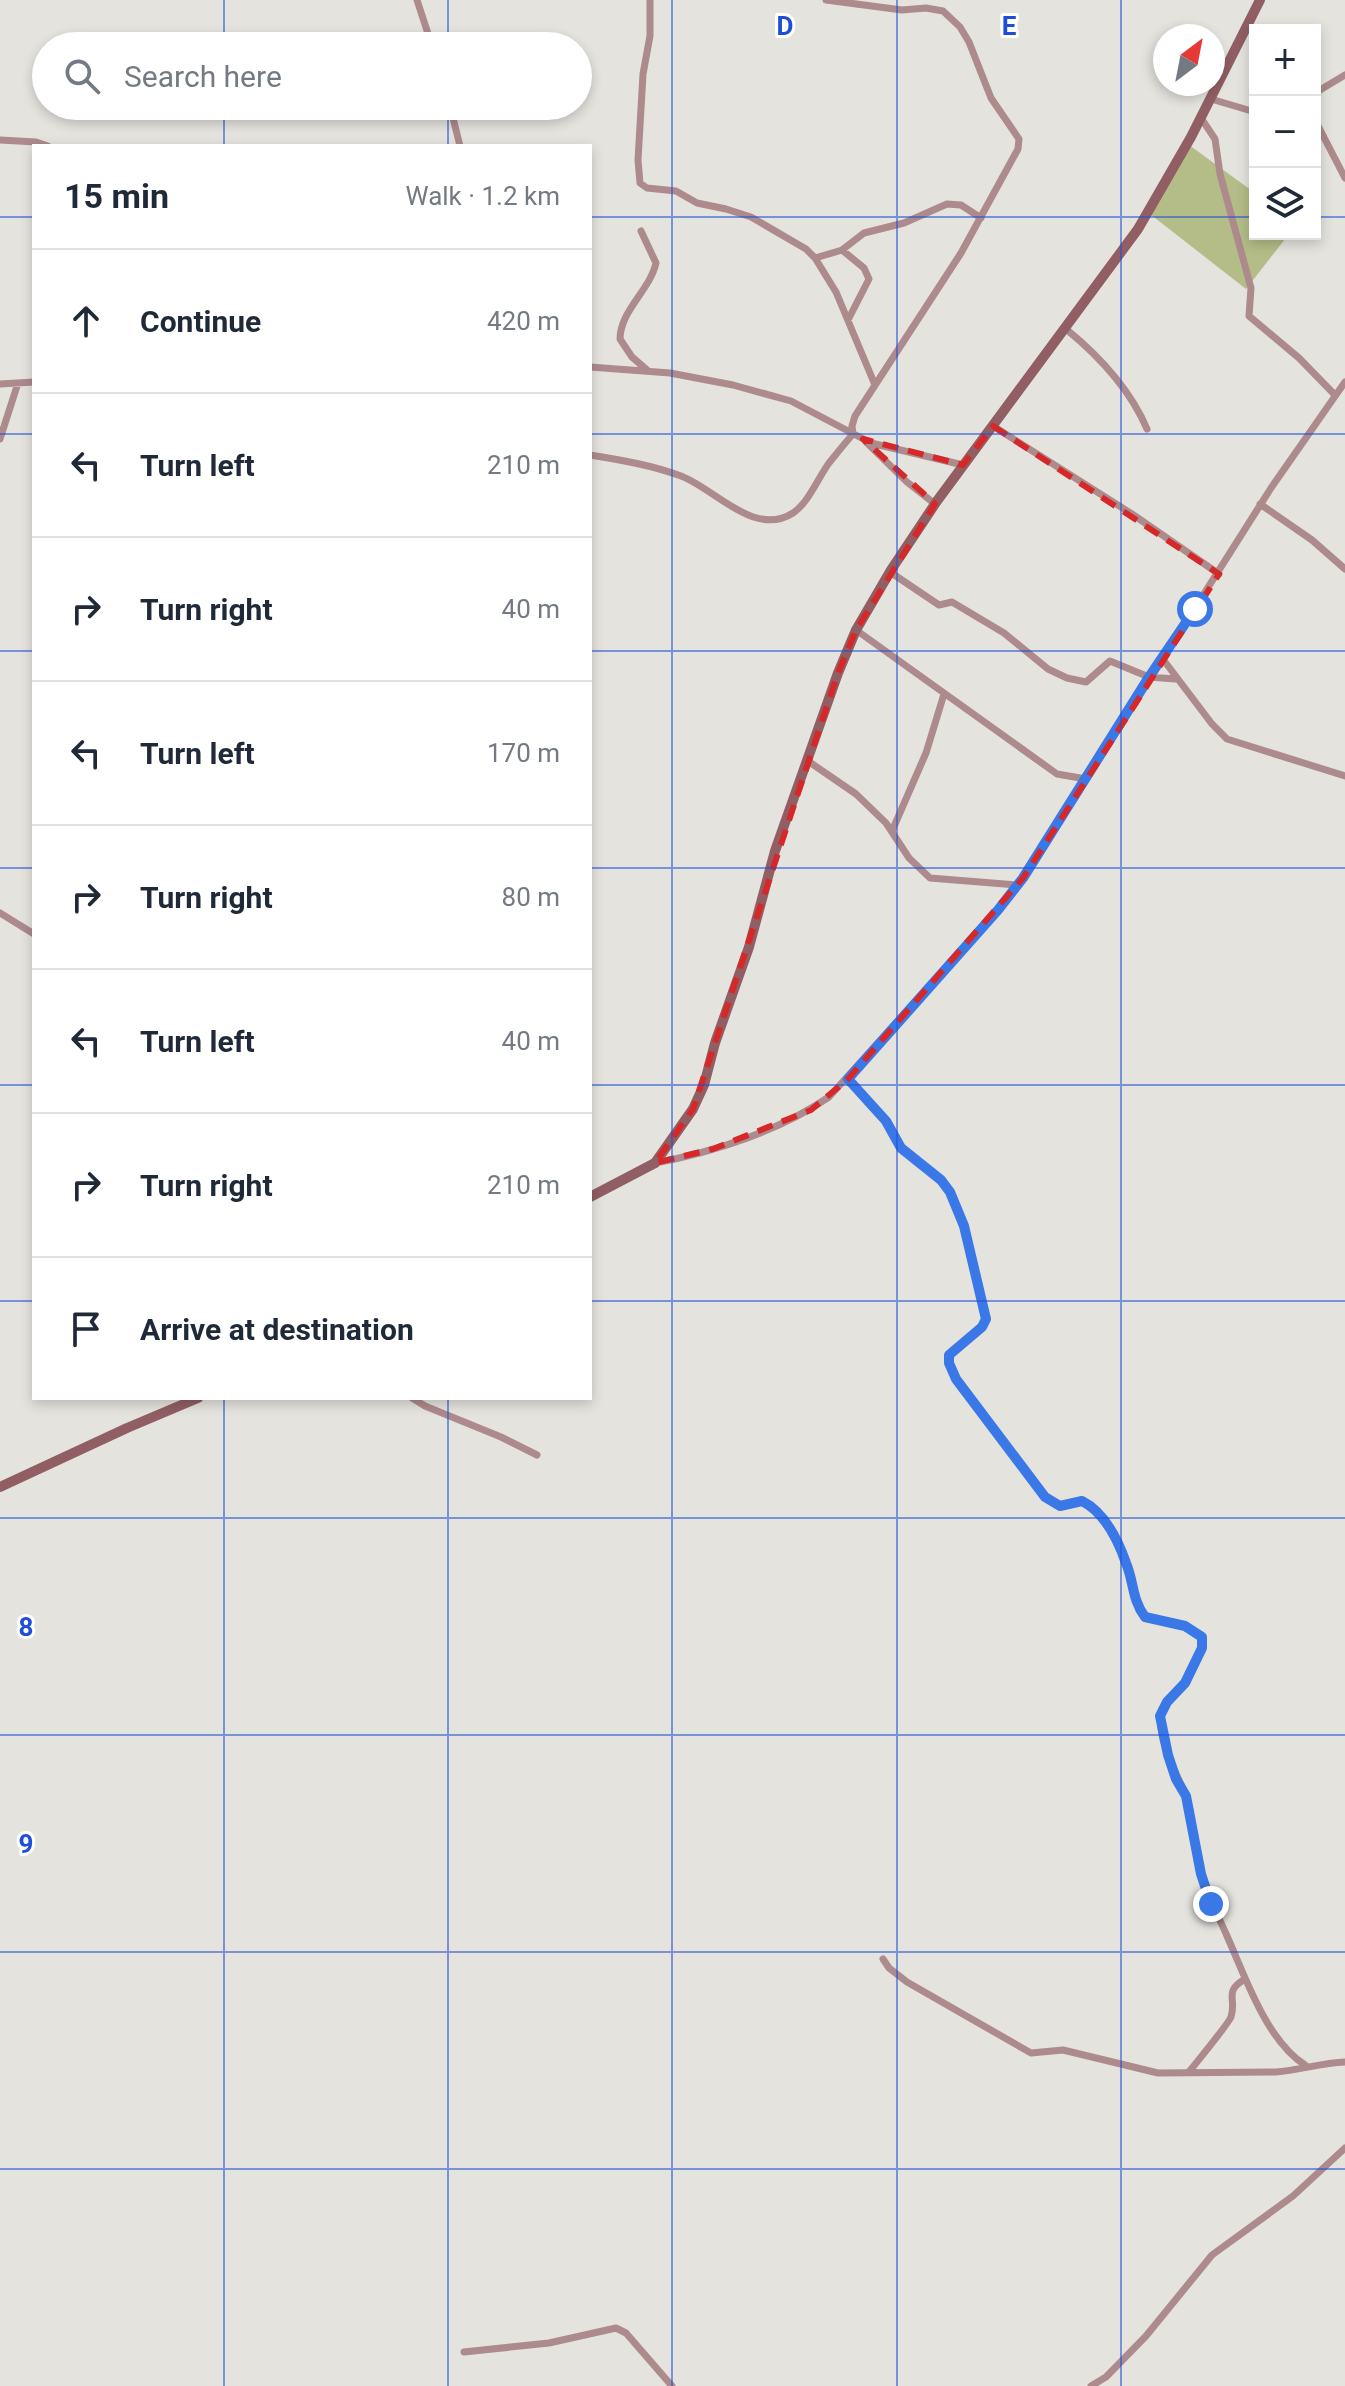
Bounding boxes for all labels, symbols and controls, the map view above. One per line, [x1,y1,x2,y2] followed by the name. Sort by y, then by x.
[777,11,793,41] text: D
[1002,11,1017,41] text: E
[1153,24,1225,96] north arrow
[1249,24,1321,240] map controls
[1249,24,1321,96] button: +
[32,32,592,120] search box
[60,54,104,98] icon: search
[124,59,282,94] text: Search here
[1249,96,1321,168] button: −
[1249,168,1321,240] button: layers
[64,176,169,216] text: 15 min
[406,181,560,211] text: Walk · 1.2 km
[64,299,108,343] icon: ahead
[140,304,261,339] text: Continue
[487,306,560,336] text: 420 m
[64,443,108,487] icon: left
[140,448,255,483] text: Turn left
[487,450,560,480] text: 210 m
[64,587,108,631] icon: right
[1177,591,1213,627] route start
[140,592,273,627] text: Turn right
[502,594,560,624] text: 40 m
[64,731,108,775] icon: left
[140,736,255,771] text: Turn left
[487,738,560,768] text: 170 m
[64,875,108,919] icon: right
[140,880,273,915] text: Turn right
[502,882,560,912] text: 80 m
[64,1019,108,1063] icon: left
[140,1024,255,1059] text: Turn left
[502,1026,560,1056] text: 40 m
[64,1163,108,1207] icon: right
[140,1168,273,1203] text: Turn right
[487,1170,560,1200] text: 210 m
[64,1307,108,1351] icon: arrive
[140,1312,414,1347] text: Arrive at destination
[19,1612,33,1642] text: 8
[19,1829,33,1859] text: 9
[1193,1886,1229,1922] route end

